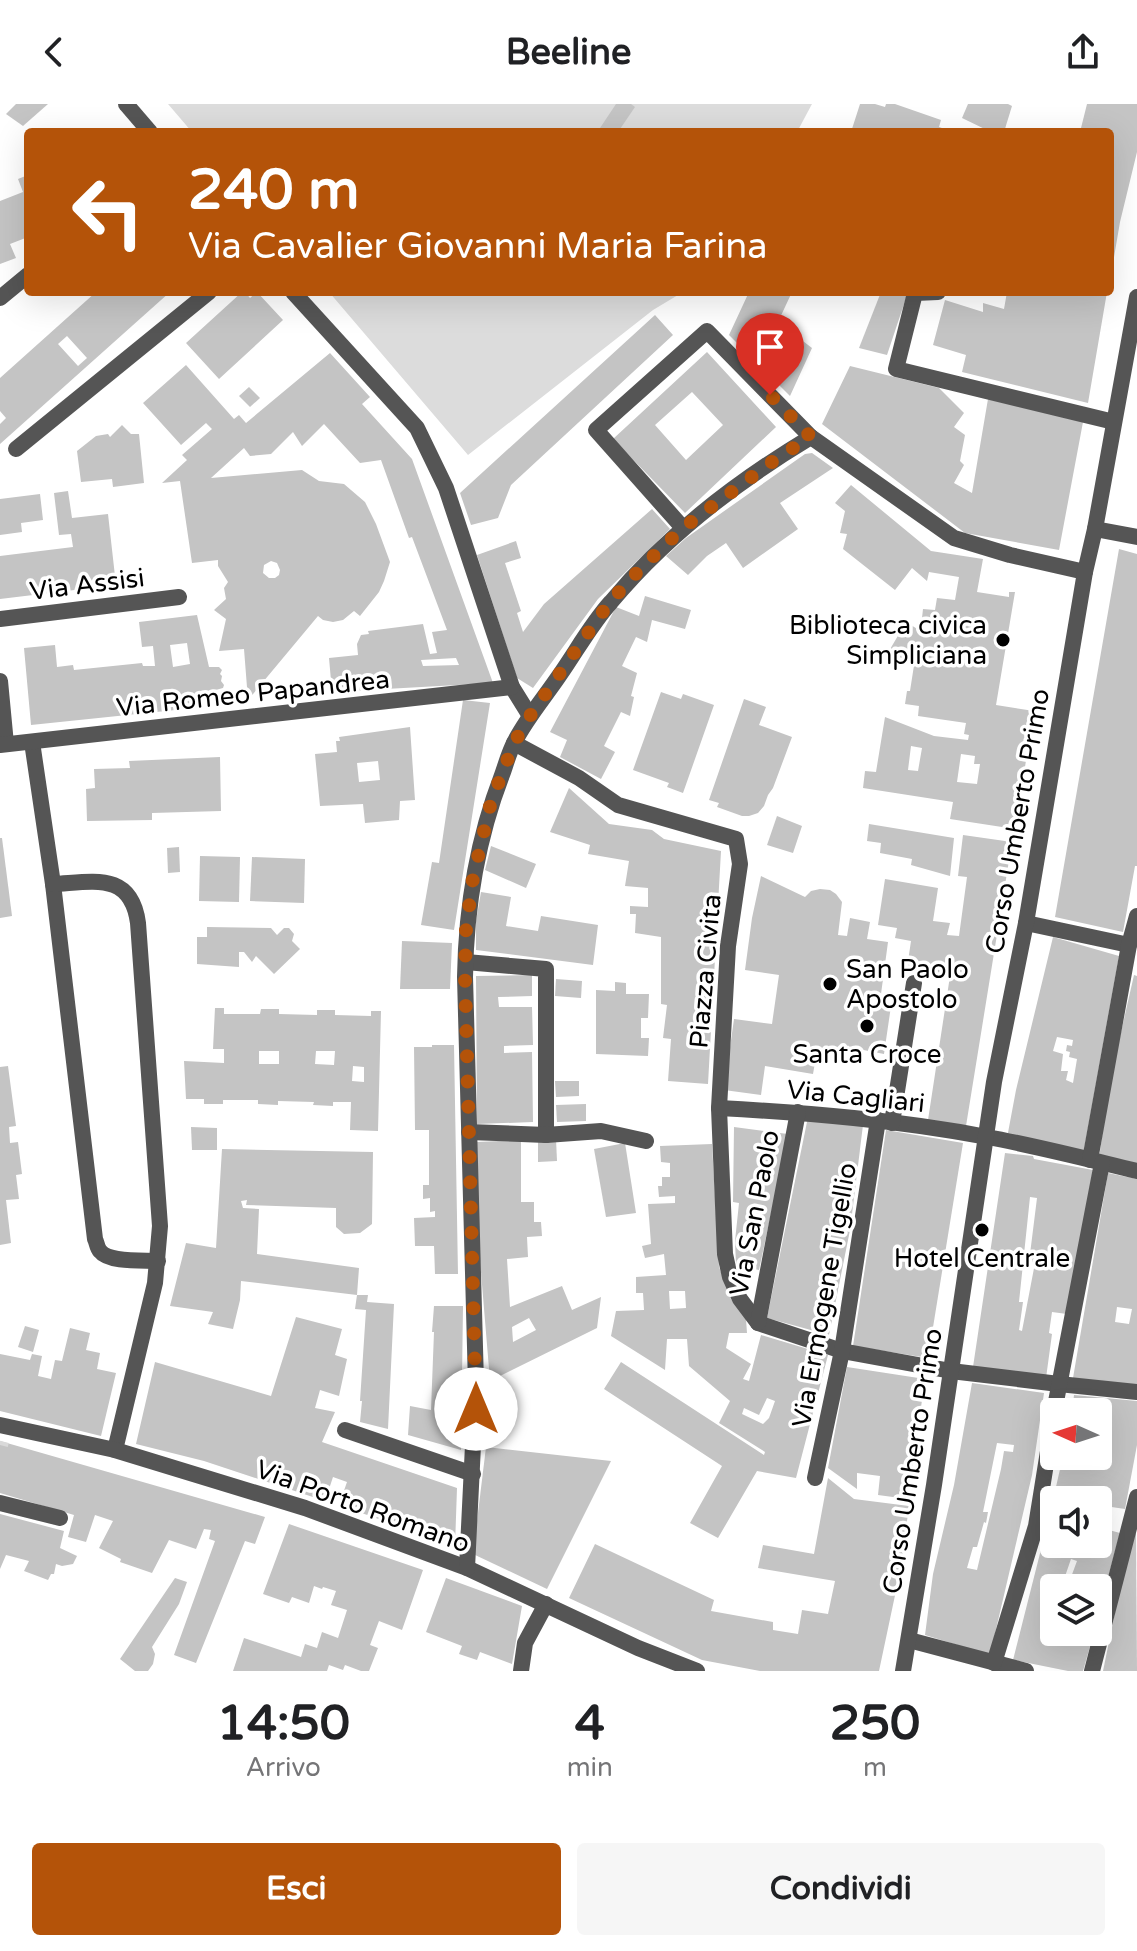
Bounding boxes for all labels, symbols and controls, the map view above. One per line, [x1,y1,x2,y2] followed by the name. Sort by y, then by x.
[32,30,76,74] icon: back
[1061,30,1105,74] icon: share
[506,31,631,74] text: Beeline
[188,157,359,224] text: 240 m
[56,160,160,264] icon: left
[188,225,767,268] text: Via Cavalier Giovanni Maria Farina
[736,313,804,395] pin
[748,325,792,369] icon: arrive
[28,562,146,607] street label: Via Assisi
[789,610,987,671] place label: Biblioteca civica Simpliciana
[994,631,1012,649] marker: Biblioteca civica Simpliciana
[115,664,391,723] street label: Via Romeo Papandrea
[979,686,1056,956] street label: Corso Umberto Primo
[683,893,728,1050] street label: Piazza Civita
[846,954,969,1015] place label: San Paolo Apostolo
[821,975,839,993] marker: San Paolo Apostolo
[858,1017,876,1035] marker: Santa Croce
[792,1039,942,1070] place label: Santa Croce
[785,1074,927,1119] street label: Via Cagliari
[723,1128,786,1299] street label: Via San Paolo
[786,1160,863,1430] street label: Via Ermogene Tigellio
[973,1221,991,1239] marker: Hotel Centrale
[894,1243,1070,1274] place label: Hotel Centrale
[876,1326,949,1596] street label: Corso Umberto Primo
[434,1367,518,1451] position arrow
[1040,1398,1112,1470] north arrow
[1040,1398,1112,1646] map controls
[252,1453,474,1560] street label: Via Porto Romano
[1040,1486,1112,1558] button: sound
[1040,1574,1112,1646] button: layers
[217,1695,350,1753] text: 14:50
[575,1695,605,1753] text: 4
[830,1695,920,1753] text: 250
[246,1752,321,1783] text: Arrivo
[567,1752,613,1783] text: min
[863,1752,887,1783] text: m
[32,1843,561,1935] button: Esci
[577,1843,1105,1935] button: Condividi

